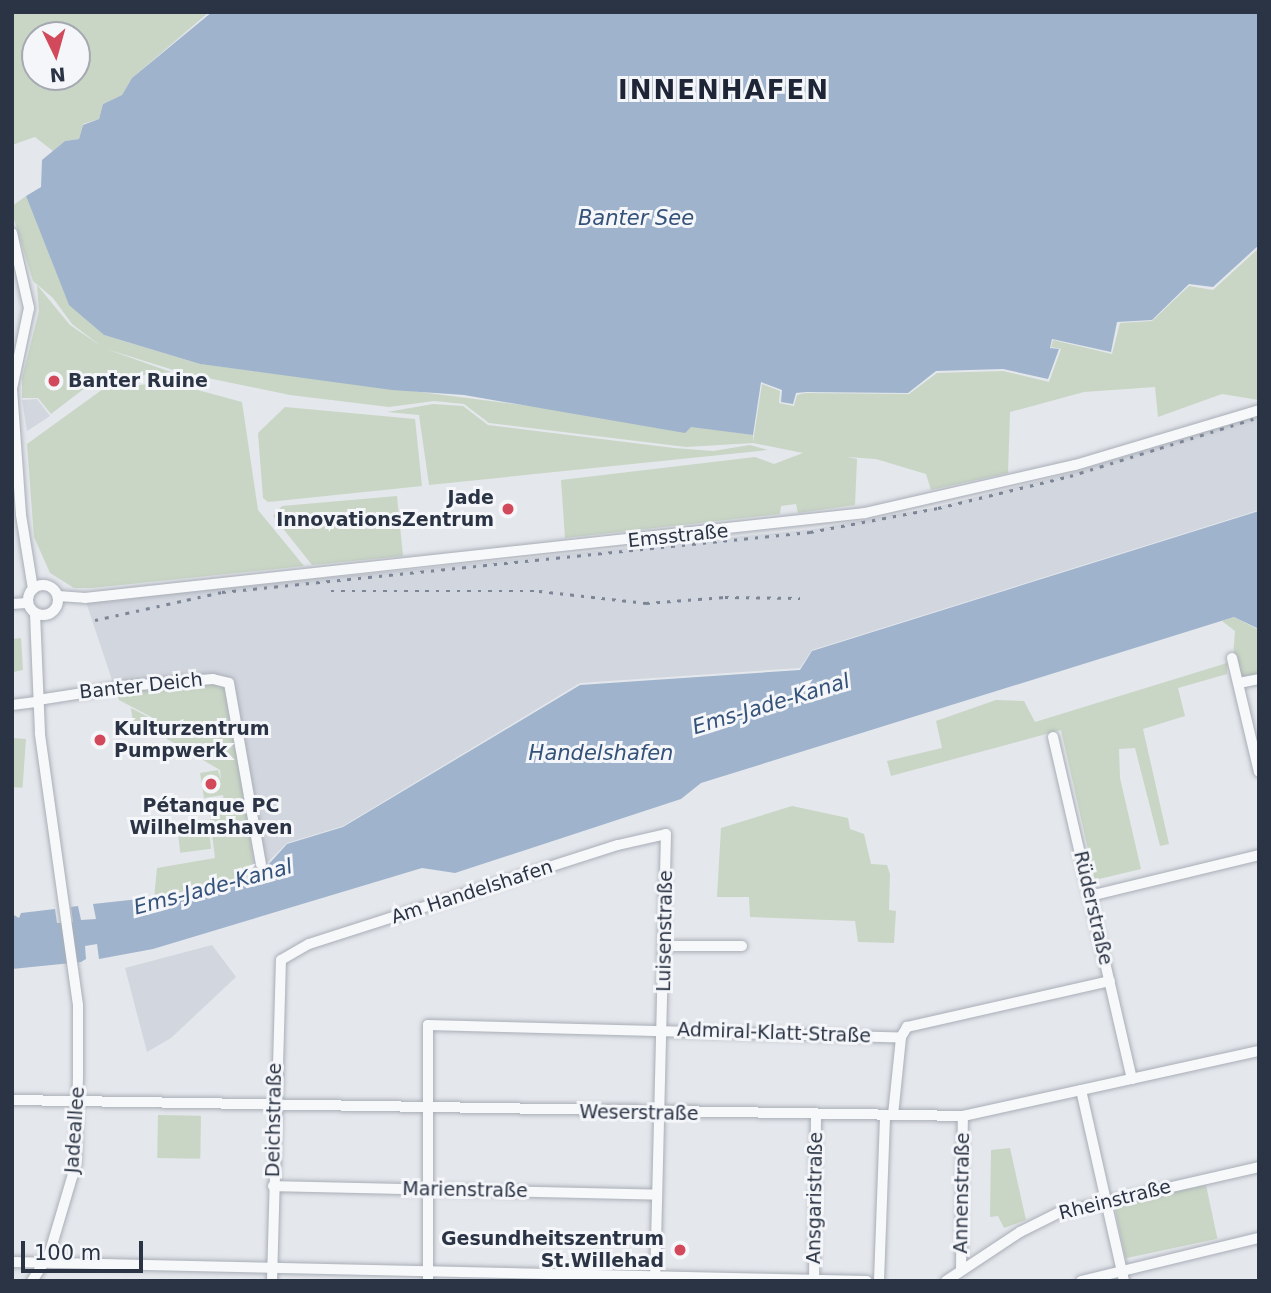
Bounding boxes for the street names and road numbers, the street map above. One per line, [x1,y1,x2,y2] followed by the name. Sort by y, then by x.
[627,519,729,553] street label: Emsstraße
[78,668,204,704] street label: Banter Deich
[1069,849,1117,967] street label: Rüderstraße
[388,855,556,929] street label: Am Handelshafen
[653,870,677,992] street label: Luisenstraße
[677,1018,871,1048] street label: Admiral-Klatt-Straße
[262,1063,286,1177] street label: Deichstraße
[61,1086,89,1174] street label: Jadeallee
[579,1101,699,1125] street label: Weserstraße
[802,1132,828,1264] street label: Ansgaristraße
[950,1132,974,1254] street label: Annenstraße
[1057,1175,1173,1225] street label: Rheinstraße
[402,1178,528,1202] street label: Marienstraße

